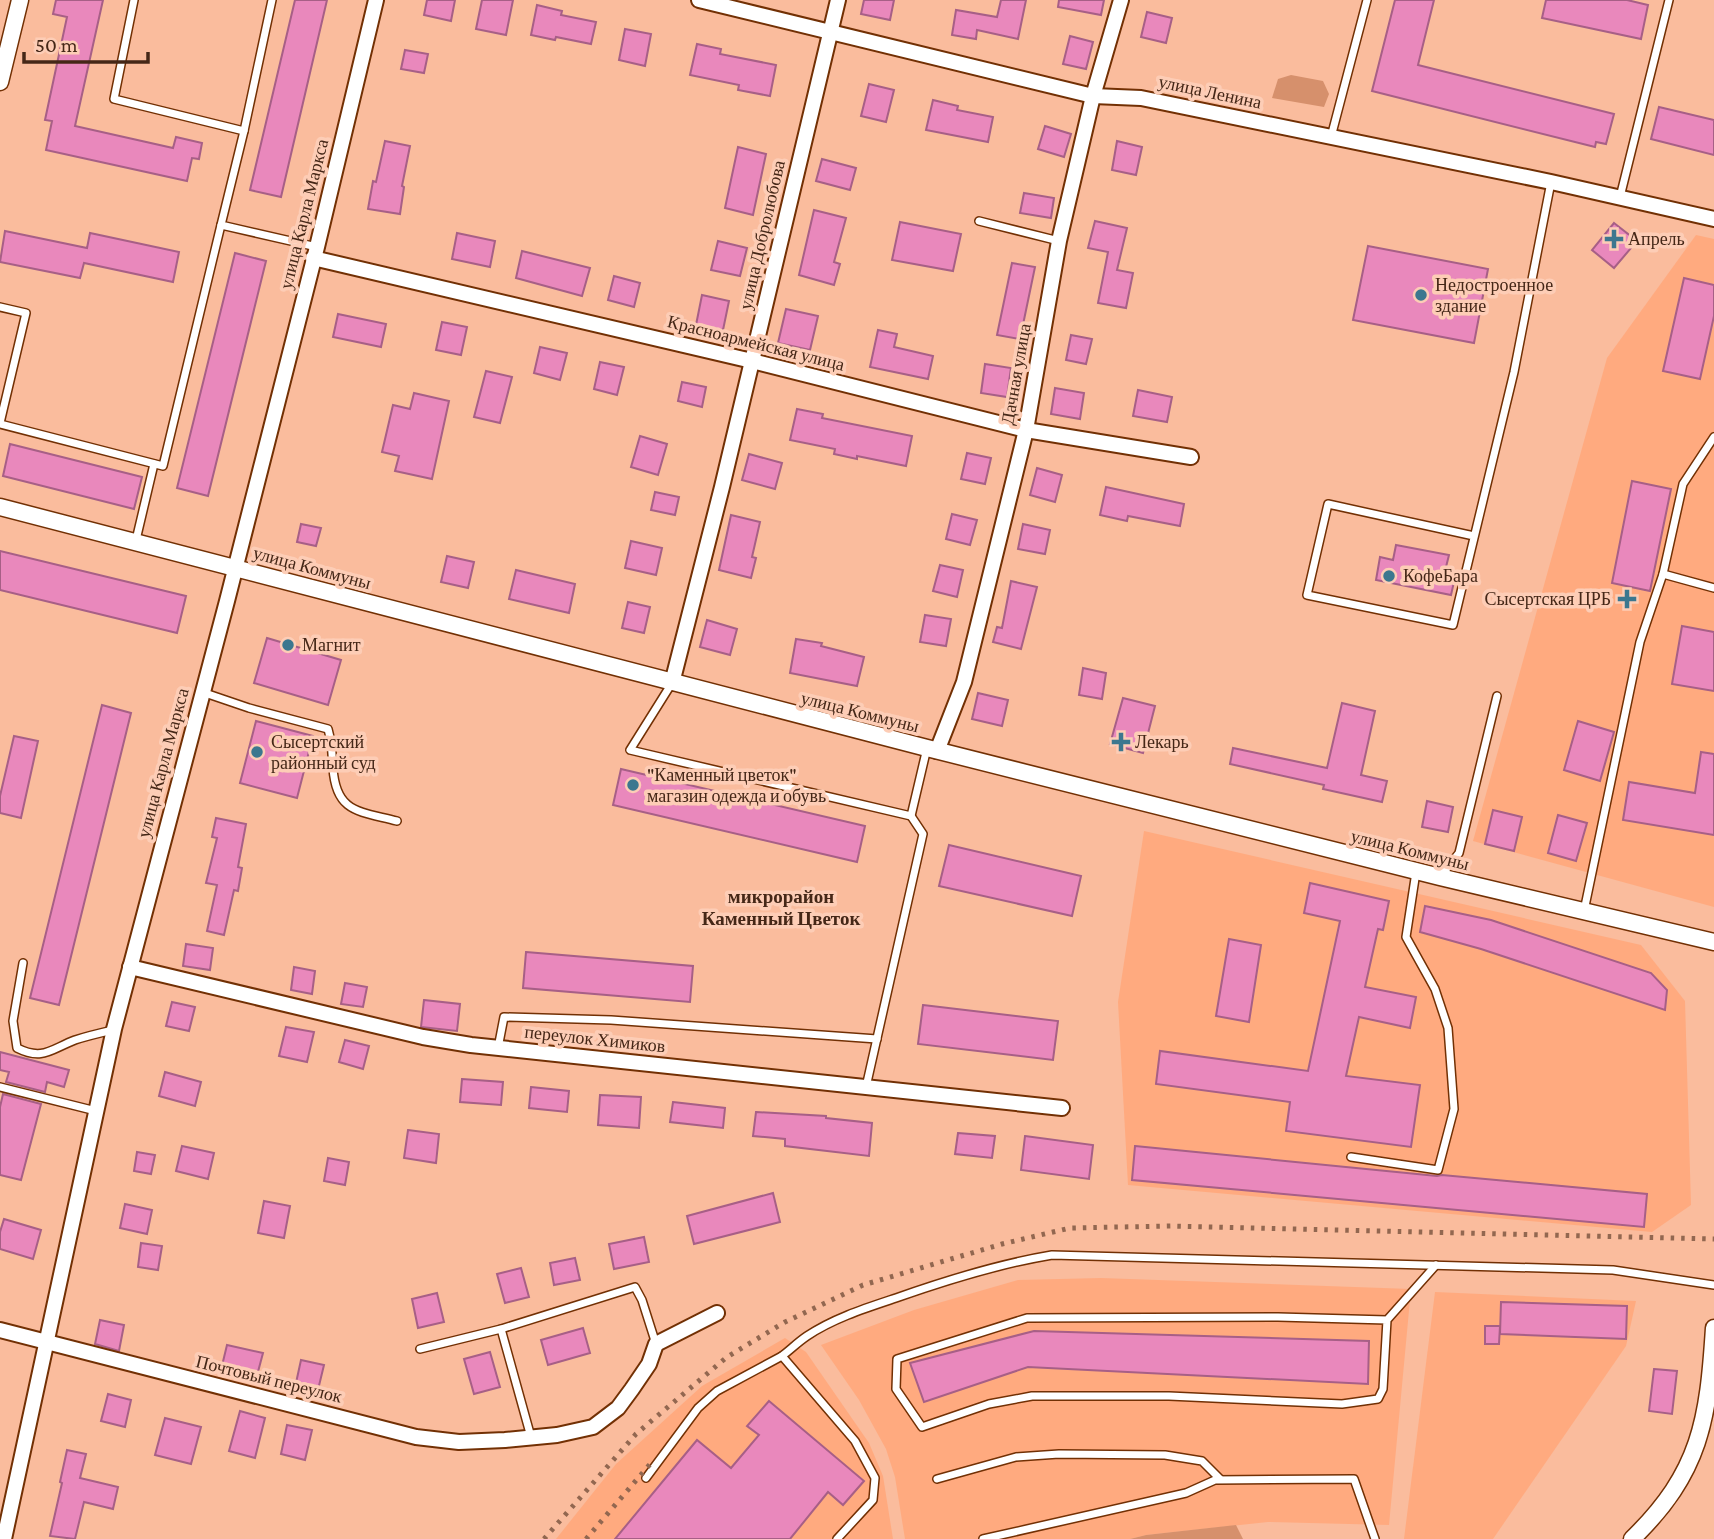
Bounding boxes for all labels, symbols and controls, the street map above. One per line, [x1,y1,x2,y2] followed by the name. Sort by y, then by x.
[24,21,149,65] scale bar
[35,33,78,57] text: 50 m
[1157,71,1263,113] street label: улица Ленина
[276,137,332,291] street label: улица Карла Маркса
[735,158,789,312] street label: улица Добролюбова
[1628,229,1685,249] place label: Апрель
[1606,231,1622,247] marker: Апрель
[1435,275,1553,316] place label: Недостроенное здание
[1413,287,1429,303] marker: Недостроенное здание
[665,311,847,375] street label: Красноармейская улица
[997,322,1035,426] street label: Дачная улица
[251,543,373,593] street label: улица Коммуны
[1403,566,1478,586] place label: КофеБара
[1381,568,1397,584] marker: КофеБара
[1484,589,1611,609] place label: Сысертская ЦРБ
[1617,589,1637,609] marker: Сысертская ЦРБ
[302,635,361,655] place label: Магнит
[280,637,296,653] marker: Магнит
[133,686,193,840] street label: улица Карла Маркса
[799,688,921,736] street label: улица Коммуны
[271,732,376,773] place label: Сысертский районный суд
[1135,732,1189,752] place label: Лекарь
[1113,734,1129,750] marker: Лекарь
[249,744,265,760] marker: Сысертский районный суд
[647,765,826,806] place label: "Каменный цветок" магазин одежда и обувь
[625,777,641,793] marker: "Каменный цветок" магазин одежда и обувь
[1349,826,1471,874] street label: улица Коммуны
[702,886,860,929] district label: микрорайон Каменный Цветок
[524,1022,666,1056] street label: переулок Химиков
[194,1351,344,1407] street label: Почтовый переулок

